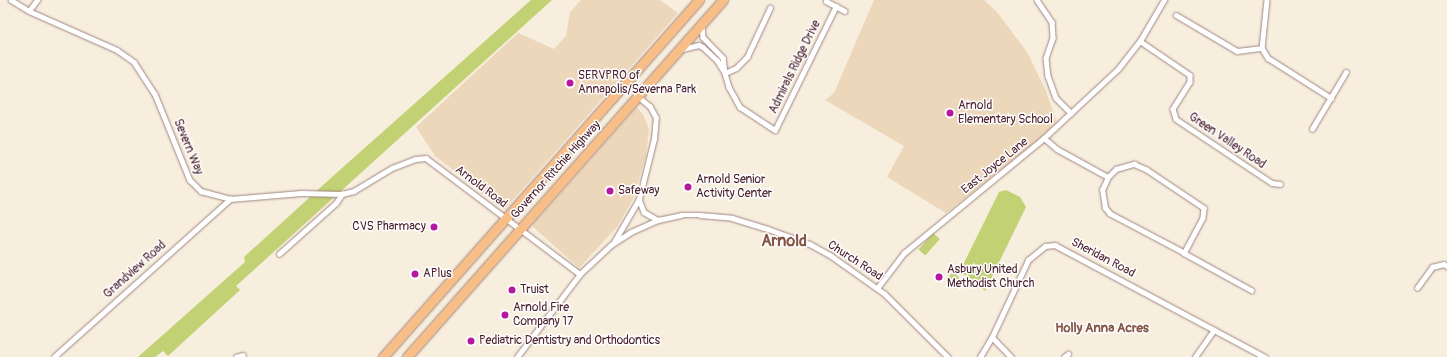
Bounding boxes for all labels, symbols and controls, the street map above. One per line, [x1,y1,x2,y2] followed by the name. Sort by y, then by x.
[766,18,824,116] street label: Admirals Ridge Drive
[578,69,696,97] place label: SERVPRO of Annapolis/Severna Park
[565,78,575,88] marker: SERVPRO of Annapolis/Severna Park
[958,99,1053,127] place label: Arnold Elementary School
[945,108,955,118] marker: Arnold Elementary School
[1186,110,1268,172] street label: Green Valley Road
[170,117,206,177] street label: Severn Way
[508,118,604,222] street label: Governor Ritchie Highway
[959,135,1031,197] street label: East Joyce Lane
[452,163,510,211] street label: Arnold Road
[696,173,772,201] place label: Arnold Senior Activity Center
[683,182,693,192] marker: Arnold Senior Activity Center
[618,184,659,198] place label: Safeway
[605,186,615,196] marker: Safeway
[352,220,426,234] place label: CVS Pharmacy
[429,222,439,232] marker: CVS Pharmacy
[761,231,807,251] district label: Arnold
[1069,235,1137,281] street label: Sheridan Road
[101,238,169,302] street label: Grandview Road
[825,238,885,284] street label: Church Road
[947,263,1034,291] place label: Asbury United Methodist Church
[423,267,452,281] place label: APlus
[410,269,420,279] marker: APlus
[934,272,944,282] marker: Asbury United Methodist Church
[520,283,549,297] place label: Truist
[507,285,517,295] marker: Truist
[513,301,573,329] place label: Arnold Fire Company 17
[500,310,510,320] marker: Arnold Fire Company 17
[1055,320,1149,336] district label: Holly Anna Acres
[479,334,660,348] place label: Pediatric Dentistry and Orthodontics
[466,336,476,346] marker: Pediatric Dentistry and Orthodontics

